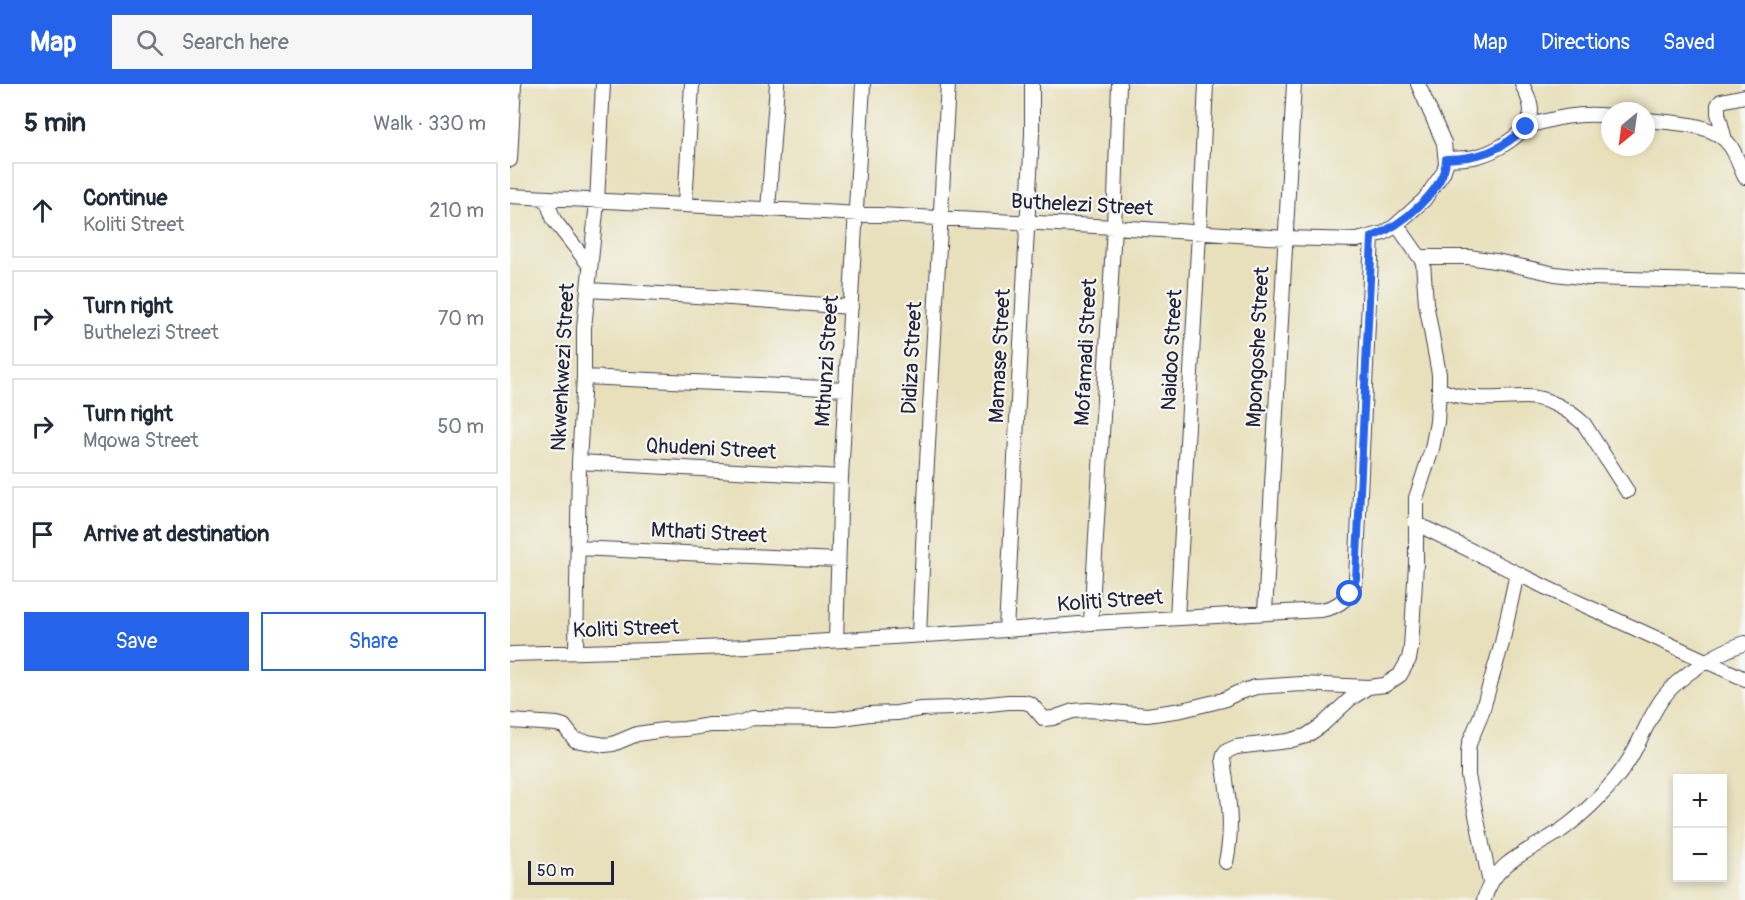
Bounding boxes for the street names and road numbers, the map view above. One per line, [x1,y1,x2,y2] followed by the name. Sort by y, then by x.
[1010,188,1154,222] street label: Buthelezi Street
[1240,265,1276,428] street label: Mpongoshe Street
[1069,277,1103,427] street label: Mofamadi Street
[545,282,581,452] street label: Nkwenkwezi Street
[983,288,1017,424] street label: Mamase Street
[1155,288,1189,411] street label: Naidoo Street
[809,294,845,428] street label: Mthunzi Street
[896,300,928,415] street label: Didiza Street
[645,432,778,466] street label: Qhudeni Street
[650,516,768,550] street label: Mthati Street
[1056,584,1165,618] street label: Koliti Street
[572,614,680,644] street label: Koliti Street

